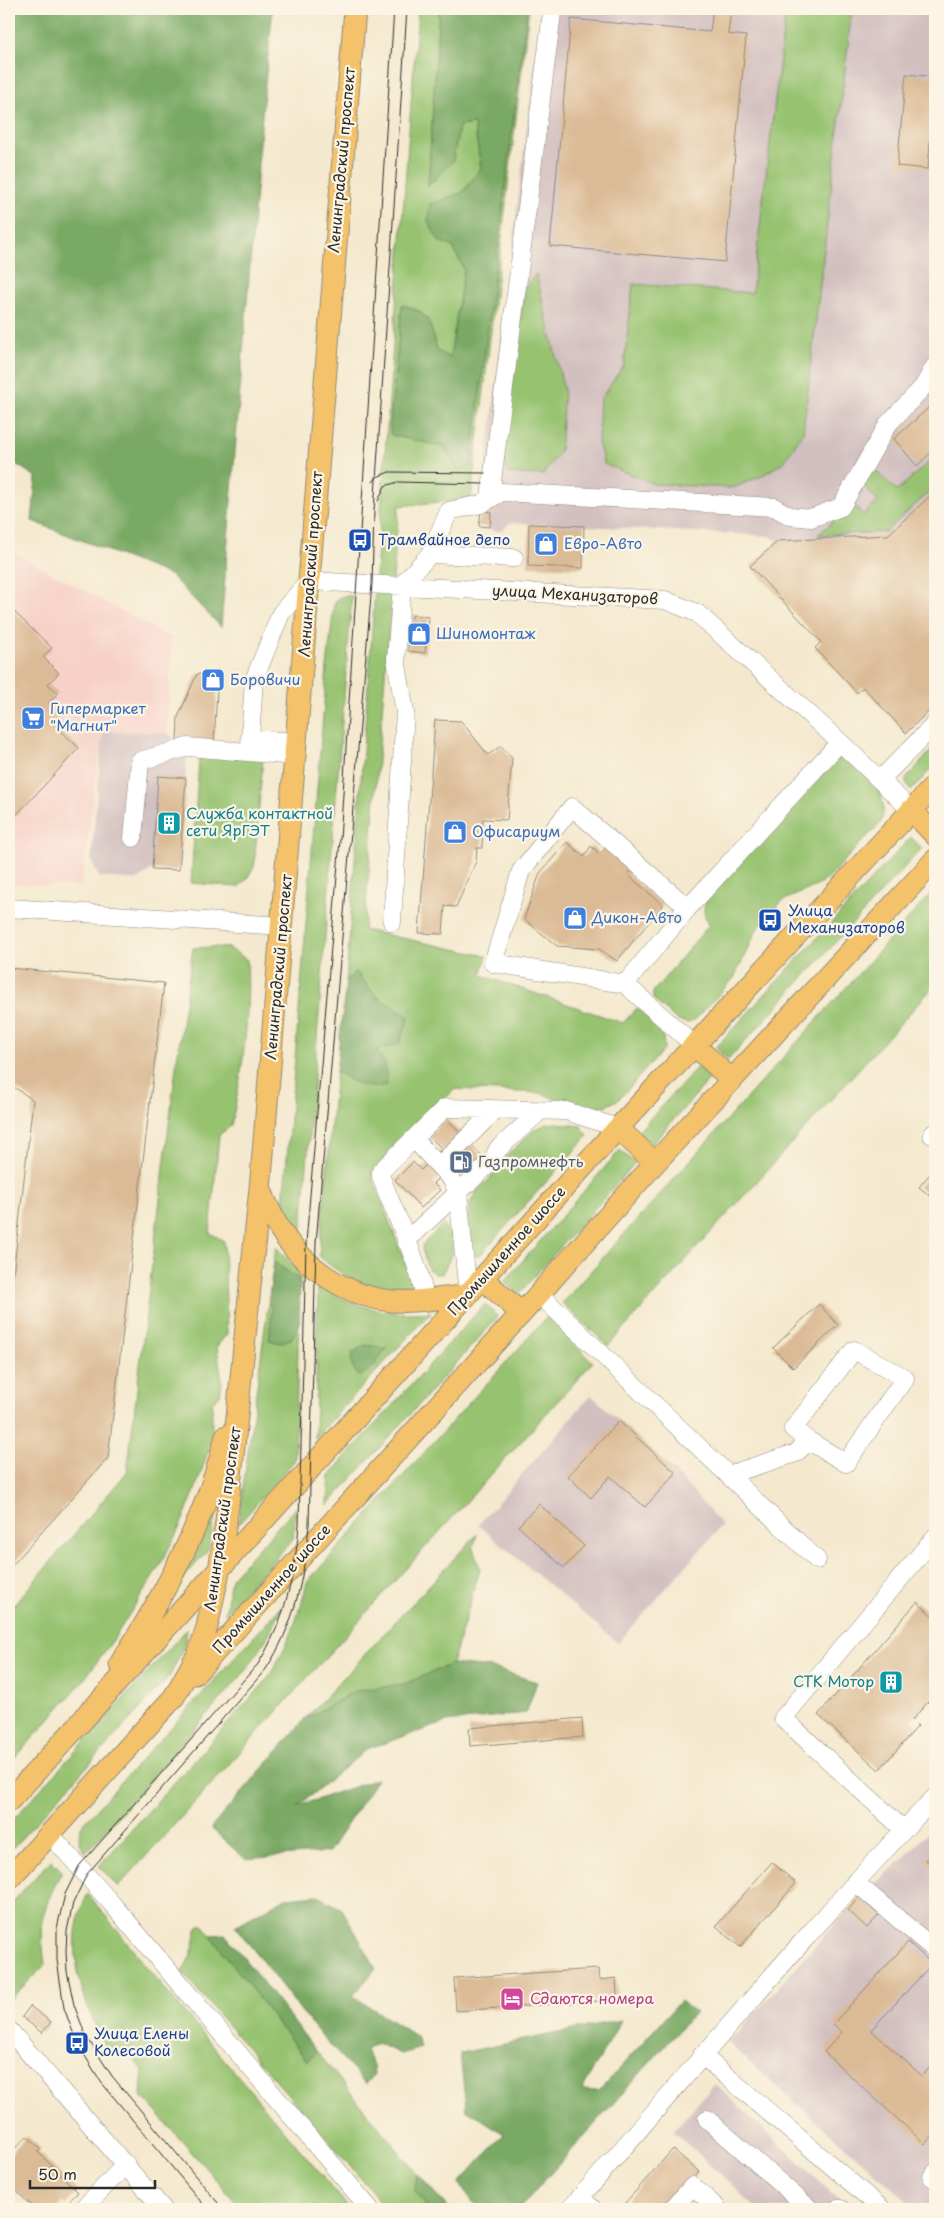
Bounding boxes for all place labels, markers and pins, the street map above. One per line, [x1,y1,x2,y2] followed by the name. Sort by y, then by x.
[347,527,373,553] bus stop icon: Трамвайное депо
[378,527,510,550] place label: Трамвайное депо
[533,531,559,557] shop icon: Евро-Авто
[564,531,642,554] place label: Евро-Авто
[406,621,432,647] shop icon: Шиномонтаж
[436,621,535,644] place label: Шиномонтаж
[200,667,226,693] shop icon: Боровичи
[230,667,301,690] place label: Боровичи
[50,696,147,736] place label: Гипермаркет "Магнит"
[20,705,46,731] supermarket icon: Гипермаркет "Магнит"
[186,801,333,841] place label: Служба контактной сети ЯрГЭТ
[156,810,182,836] building icon: Служба контактной сети ЯрГЭТ
[442,819,468,845] shop icon: Офисариум
[472,819,560,842] place label: Офисариум
[788,898,905,938] place label: Улица Механизаторов
[562,905,588,931] shop icon: Дикон-Авто
[591,905,682,928] place label: Дикон-Авто
[757,907,783,933] bus stop icon: Улица Механизаторов
[448,1149,474,1175] fuel station icon: Газпромнефть
[478,1149,583,1172] place label: Газпромнефть
[793,1669,874,1692] place label: СТК Мотор
[878,1669,904,1695] building icon: СТК Мотор
[499,1986,525,2012] hotel icon: Сдаются номера
[530,1986,654,2009] place label: Сдаются номера
[94,2021,189,2061] place label: Улица Елены Колесовой
[64,2030,90,2056] bus stop icon: Улица Елены Колесовой

